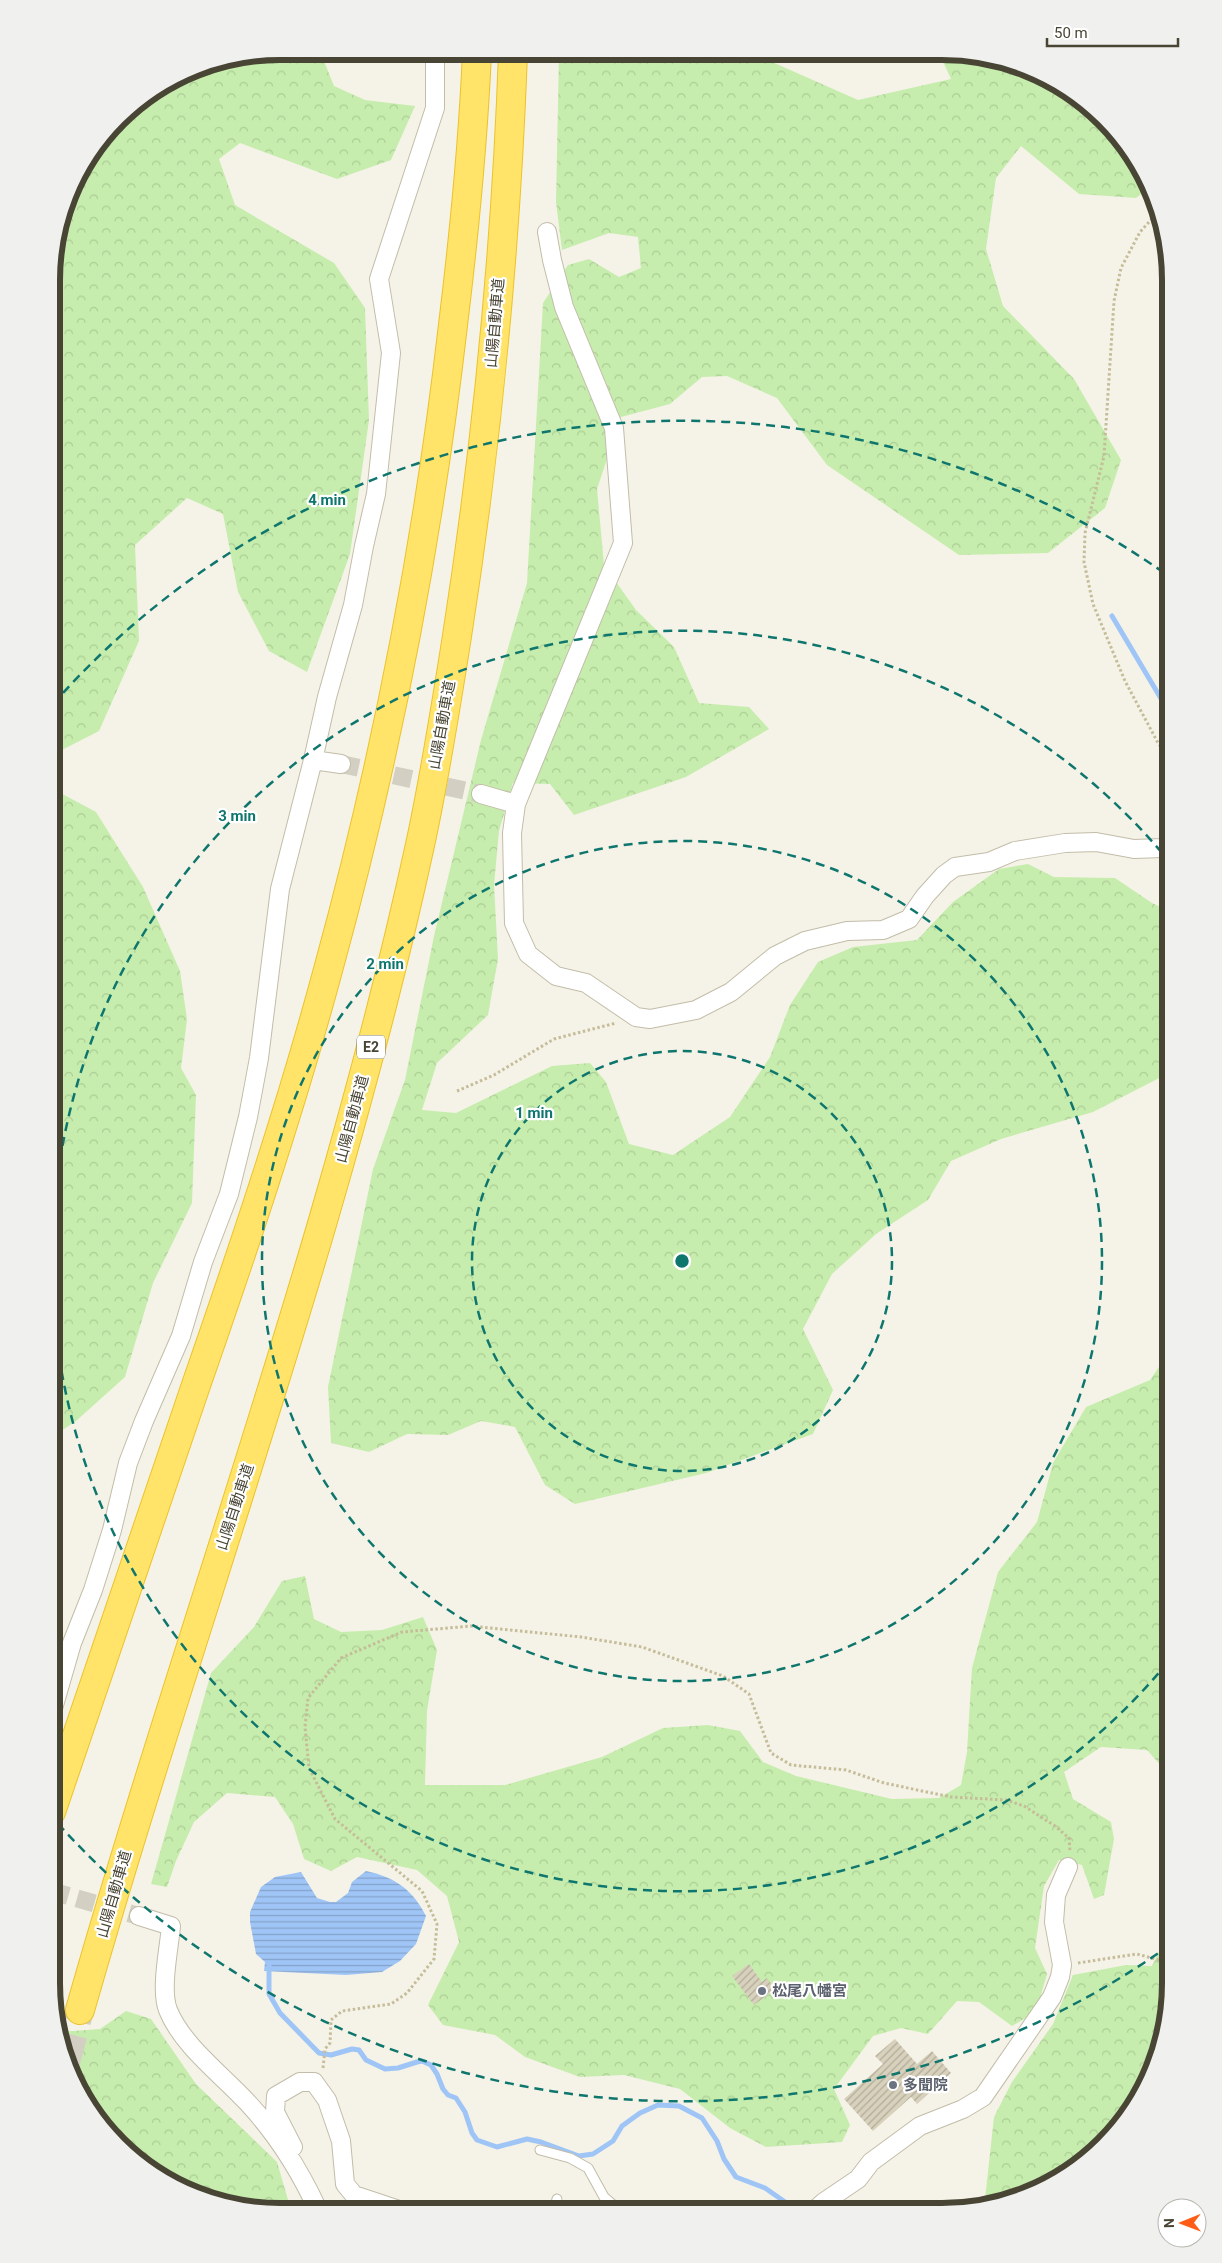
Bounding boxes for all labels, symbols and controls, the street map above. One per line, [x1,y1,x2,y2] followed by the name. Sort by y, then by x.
[1047,15,1178,47] scale bar
[1054,24,1088,42] text: 50 m
[482,277,508,369] street label: 山陽自動車道
[308,491,346,509] text: 4 min
[425,679,459,771] street label: 山陽自動車道
[218,807,256,825] text: 3 min
[366,955,404,973] text: 2 min
[357,1036,385,1058] road number: E2
[332,1073,372,1165] street label: 山陽自動車道
[515,1104,553,1122] text: 1 min
[673,1252,691,1270] centre of rings
[213,1461,257,1553] street label: 山陽自動車道
[93,1848,135,1940] street label: 山陽自動車道
[772,1982,847,2000] place label: 松尾八幡宮
[756,1985,768,1997] marker: 松尾八幡宮
[903,2076,948,2094] place label: 多聞院
[887,2079,899,2091] marker: 多聞院
[1157,2198,1207,2248] north arrow
[1161,2218,1177,2228] text: N

